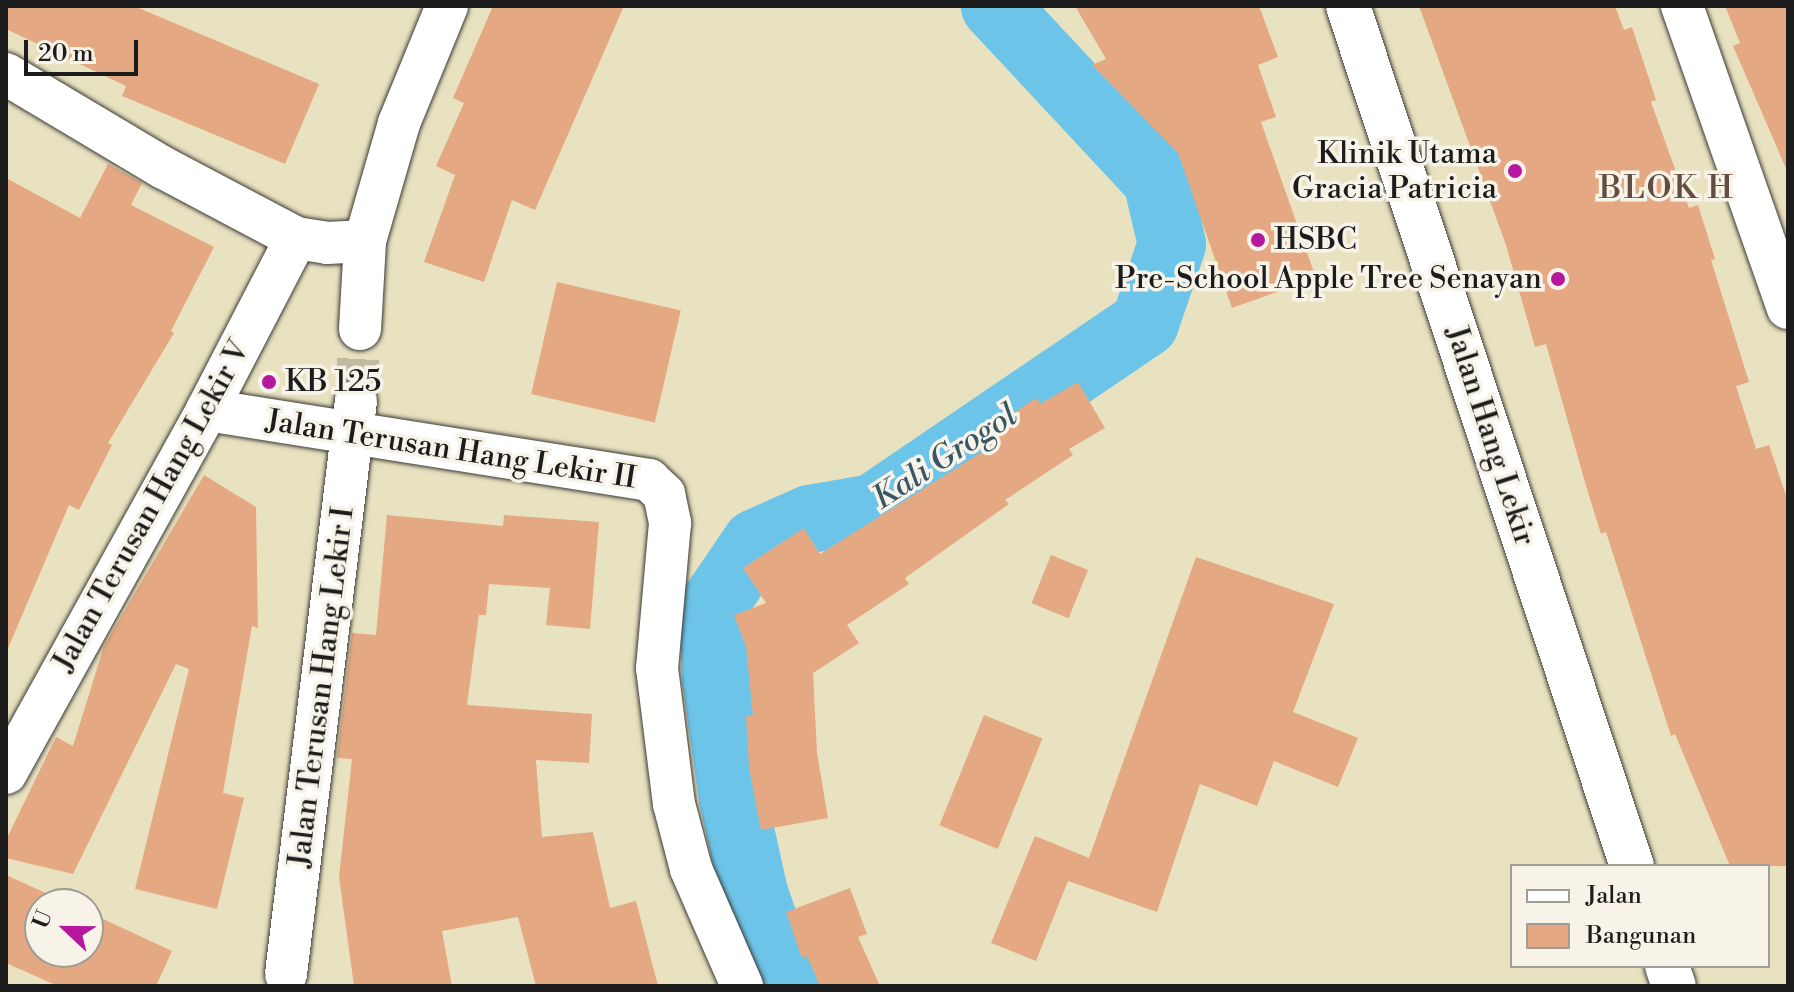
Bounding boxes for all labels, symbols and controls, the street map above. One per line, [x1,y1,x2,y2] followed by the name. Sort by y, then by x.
[28,24,142,74] scale bar
[38,39,94,69] text: 20 m
[1292,136,1497,206] place label: Klinik Utama Gracia Patricia
[1504,160,1526,182] marker: Klinik Utama Gracia Patricia
[1599,169,1735,207] district label: BLOK H
[1274,222,1357,258] place label: HSBC
[1249,231,1267,249] marker: HSBC
[1115,261,1542,297] place label: Pre-School Apple Tree Senayan
[1549,270,1567,288] marker: Pre-School Apple Tree Senayan
[1438,322,1542,550] street label: Jalan Hang Lekir
[46,334,258,678] street label: Jalan Terusan Hang Lekir V
[285,364,381,400] place label: KB 125
[260,373,278,391] marker: KB 125
[865,396,1025,518] water label: Kali Grogol
[263,403,639,497] street label: Jalan Terusan Hang Lekir II
[282,505,362,869] street label: Jalan Terusan Hang Lekir I
[1510,864,1770,968] legend
[1586,881,1642,911] text: Jalan
[24,888,104,968] north arrow
[27,907,59,933] text: U
[1586,921,1696,951] text: Bangunan

